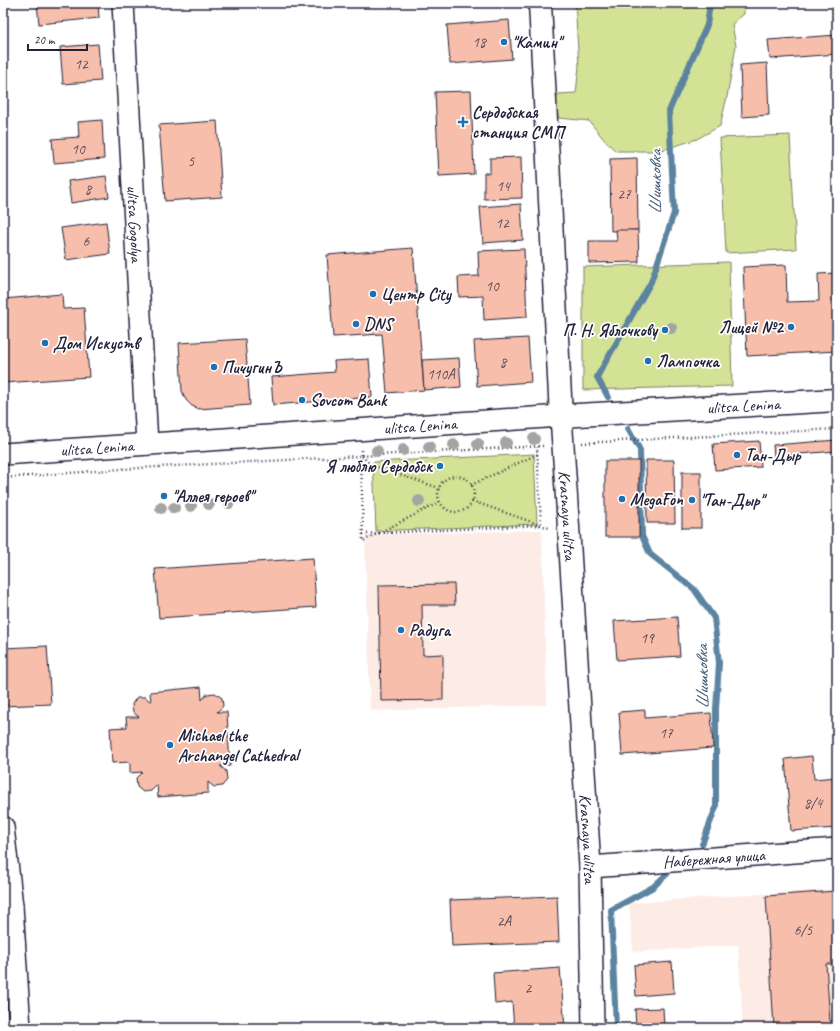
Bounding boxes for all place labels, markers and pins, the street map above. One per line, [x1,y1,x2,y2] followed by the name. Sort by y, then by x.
[512,32,565,53] place label: "Камин"
[499,37,509,47] marker: "Камин"
[472,102,566,143] place label: Сердобская станция СМП
[457,116,469,128] marker: Сердобская станция СМП
[381,284,452,305] place label: Центр City
[368,289,378,299] marker: Центр City
[364,314,395,335] place label: DNS
[719,317,784,338] place label: Лицей №2
[351,319,361,329] marker: DNS
[563,320,659,341] place label: П. Н. Яблочкову
[786,322,796,332] marker: Лицей №2
[660,325,670,335] marker: П. Н. Яблочкову
[53,333,142,354] place label: Дом Искуств
[40,338,50,348] marker: Дом Искуств
[656,351,720,372] place label: Лампочка
[643,356,653,366] marker: Лампочка
[222,357,283,378] place label: ПичугинЪ
[209,362,219,372] marker: ПичугинЪ
[310,390,388,411] place label: Sovcom Bank
[297,395,307,405] marker: Sovcom Bank
[745,445,802,466] place label: Тан-Дыр
[732,450,742,460] marker: Тан-Дыр
[325,456,433,477] place label: Я люблю Сердобск
[435,461,445,471] marker: Я люблю Сердобск
[172,486,257,507] place label: "Аллея героев"
[630,489,684,510] place label: MegaFon
[700,490,767,511] place label: "Тан-Дыр"
[159,491,169,501] marker: "Аллея героев"
[617,494,627,504] marker: MegaFon
[687,495,697,505] marker: "Тан-Дыр"
[409,620,452,641] place label: Радуга
[396,625,406,635] marker: Радуга
[178,725,301,766] place label: Michael the Archangel Cathedral
[165,740,175,750] marker: Michael the Archangel Cathedral

